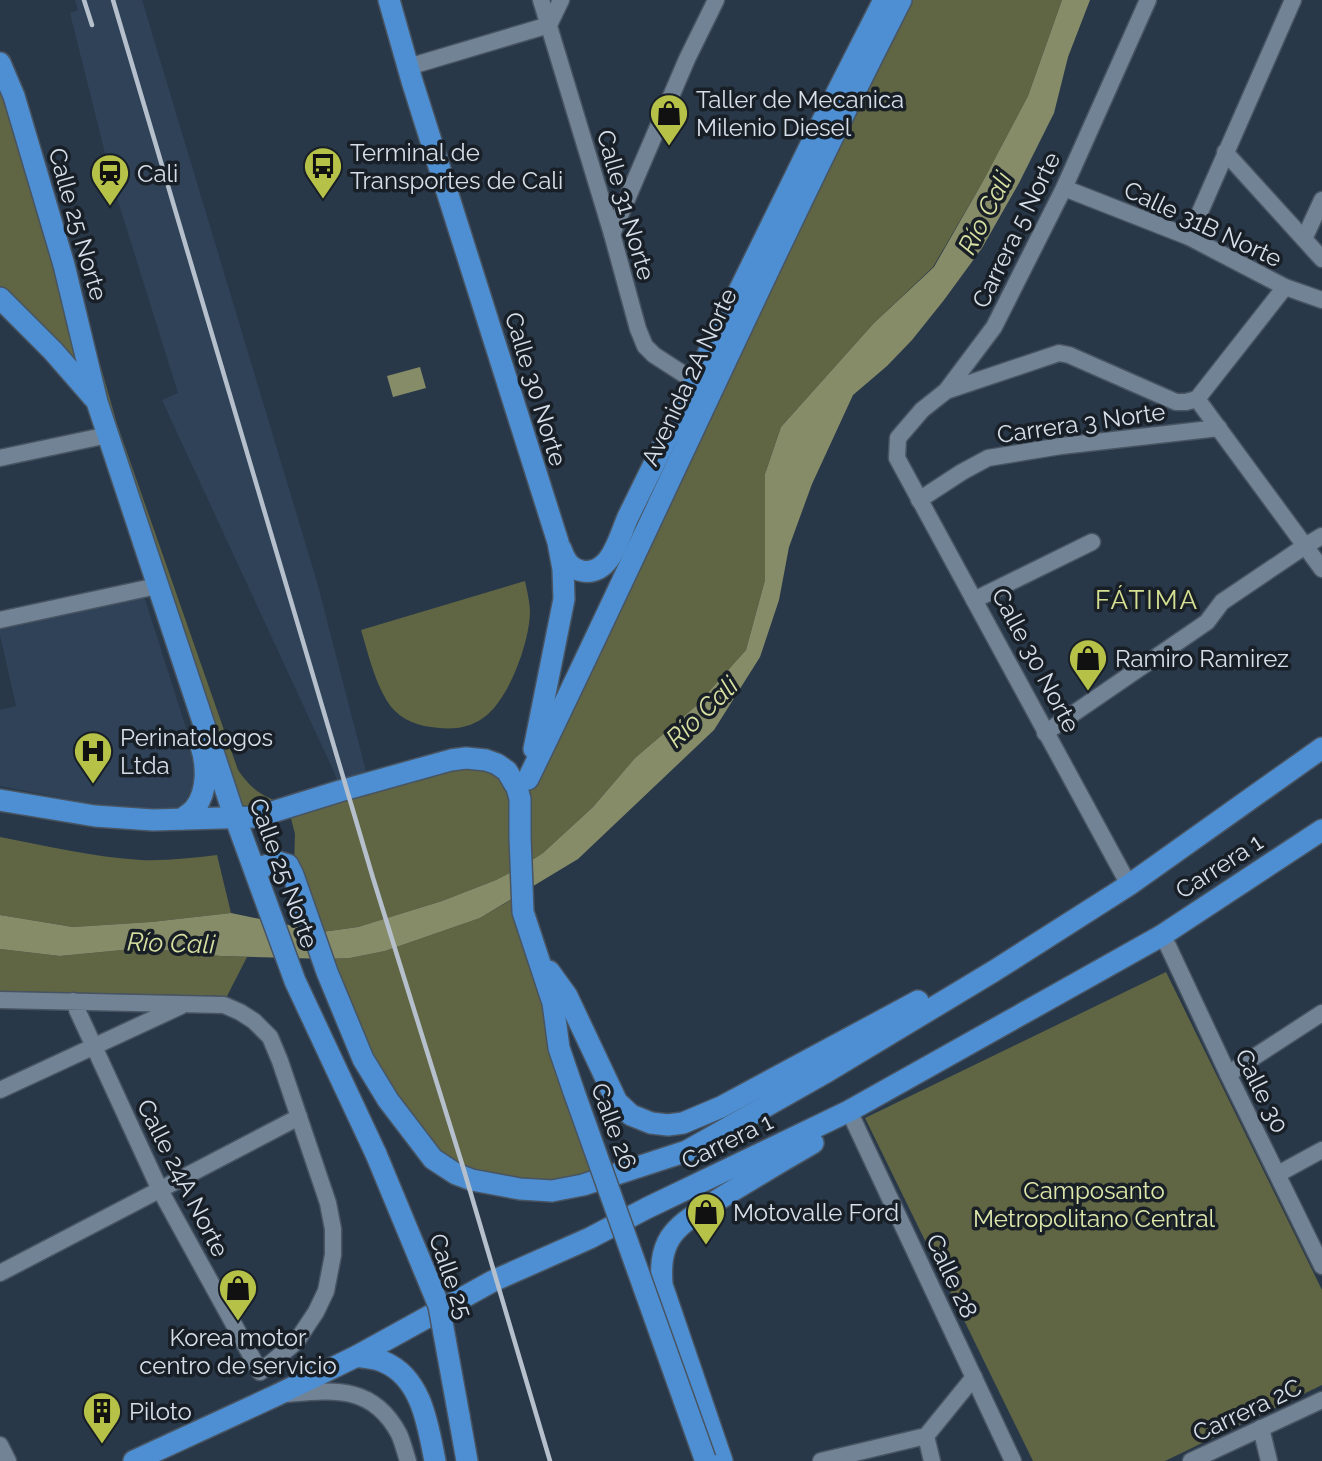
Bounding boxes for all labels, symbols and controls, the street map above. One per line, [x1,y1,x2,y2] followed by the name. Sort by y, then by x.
[696,85,904,142] place label: Taller de Mecanica Milenio Diesel
[648,92,690,147] shop icon: Taller de Mecanica Milenio Diesel
[591,127,661,283] street label: Calle 31 Norte
[350,138,563,195] place label: Terminal de Transportes de Cali
[42,144,114,304] street label: Calle 25 Norte
[302,145,344,200] bus stop icon: Terminal de Transportes de Cali
[966,147,1066,313] street label: Carrera 5 Norte
[89,152,131,207] station icon: Cali
[137,159,178,188] place label: Cali
[952,166,1019,259] water label: Río Cali
[1119,175,1287,273] street label: Calle 31B Norte
[635,284,743,470] street label: Avenida 2A Norte
[499,309,573,469] street label: Calle 30 Norte
[995,397,1167,449] street label: Carrera 3 Norte
[986,583,1086,737] street label: Calle 30 Norte
[1095,585,1199,615] district label: FÁTIMA
[1067,637,1109,692] shop icon: Ramiro Ramirez
[1115,644,1289,673] place label: Ramiro Ramirez
[660,670,745,753] water label: Río Cali
[120,723,273,780] place label: Perinatologos Ltda
[72,730,114,785] hospital icon: Perinatologos Ltda
[243,794,325,952] street label: Calle 25 Norte
[1170,827,1268,905] street label: Carrera 1
[126,926,217,960] water label: Río Cali
[1229,1044,1295,1138] street label: Calle 30
[585,1079,643,1173] street label: Calle 26
[131,1094,235,1262] street label: Calle 24A Norte
[677,1106,777,1176] street label: Carrera 1
[973,1176,1215,1233] park label: Camposanto Metropolitano Central
[685,1191,727,1246] shop icon: Motovalle Ford
[733,1198,899,1227] place label: Motovalle Ford
[423,1229,479,1323] street label: Calle 25
[920,1229,984,1323] street label: Calle 28
[217,1267,259,1322] shop icon: Korea motor centro de servicio
[139,1323,337,1380] place label: Korea motor centro de servicio
[1188,1372,1306,1448] street label: Carrera 2C
[81,1390,123,1445] building icon: Piloto
[129,1397,192,1426] place label: Piloto

